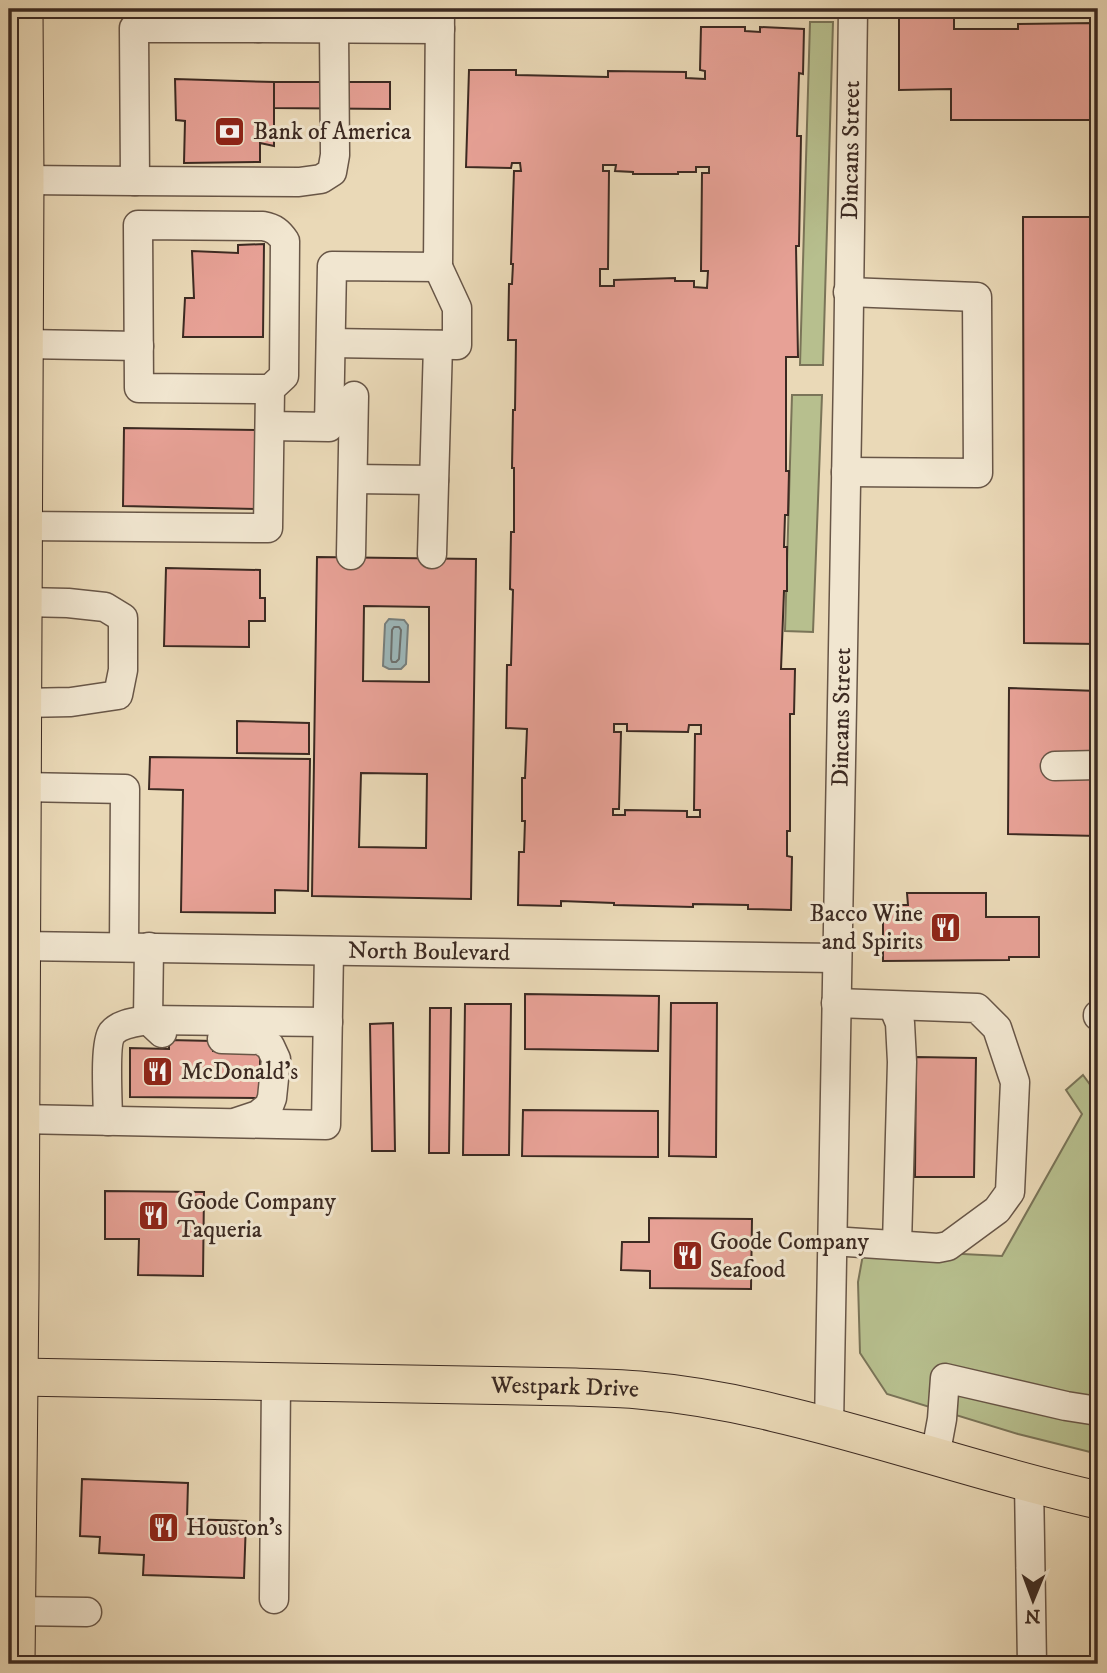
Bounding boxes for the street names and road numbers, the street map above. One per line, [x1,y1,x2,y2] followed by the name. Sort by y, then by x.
[835,80,867,220] street label: Dincans Street
[826,647,858,787] street label: Dincans Street
[348,936,510,968] street label: North Boulevard
[490,1370,640,1405] street label: Westpark Drive

